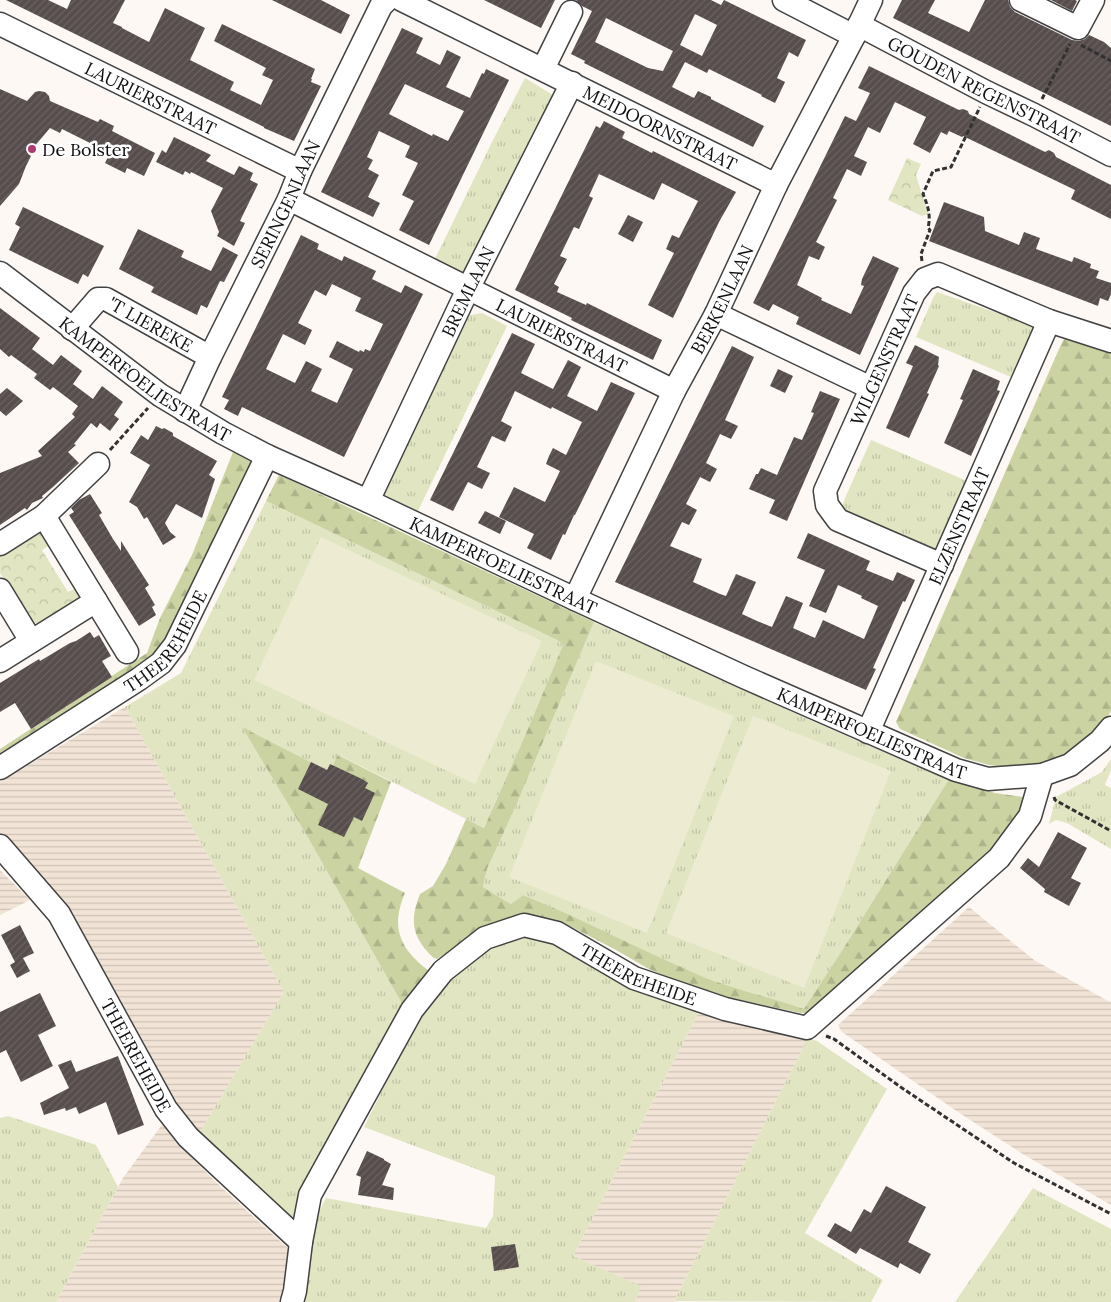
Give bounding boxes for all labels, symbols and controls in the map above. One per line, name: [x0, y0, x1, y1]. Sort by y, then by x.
street label: GOUDEN REGENSTRAAT: [884, 31, 1085, 149]
street label: LAURIERSTRAAT: [81, 56, 221, 140]
street label: MEIDOORNSTRAAT: [579, 80, 741, 176]
street label: SERINGENLAAN: [245, 136, 325, 272]
place label: De Bolster: [42, 138, 130, 161]
marker: De Bolster: [26, 143, 38, 155]
street label: BERKENLAAN: [685, 241, 758, 358]
street label: BREMLAAN: [436, 242, 499, 340]
street label: WILGENSTRAAT: [845, 290, 924, 429]
street label: 'T LIEREKE: [104, 291, 197, 357]
street label: LAURIERSTRAAT: [493, 293, 632, 378]
street label: KAMPERFOELIESTRAAT: [55, 311, 235, 447]
street label: ELZENSTRAAT: [923, 463, 995, 588]
street label: KAMPERFOELIESTRAAT: [406, 511, 601, 619]
street label: THEEREHEIDE: [119, 586, 212, 697]
street label: KAMPERFOELIESTRAAT: [774, 682, 970, 784]
street label: THEEREHEIDE: [576, 938, 700, 1010]
street label: THEEREHEIDE: [96, 994, 177, 1116]

